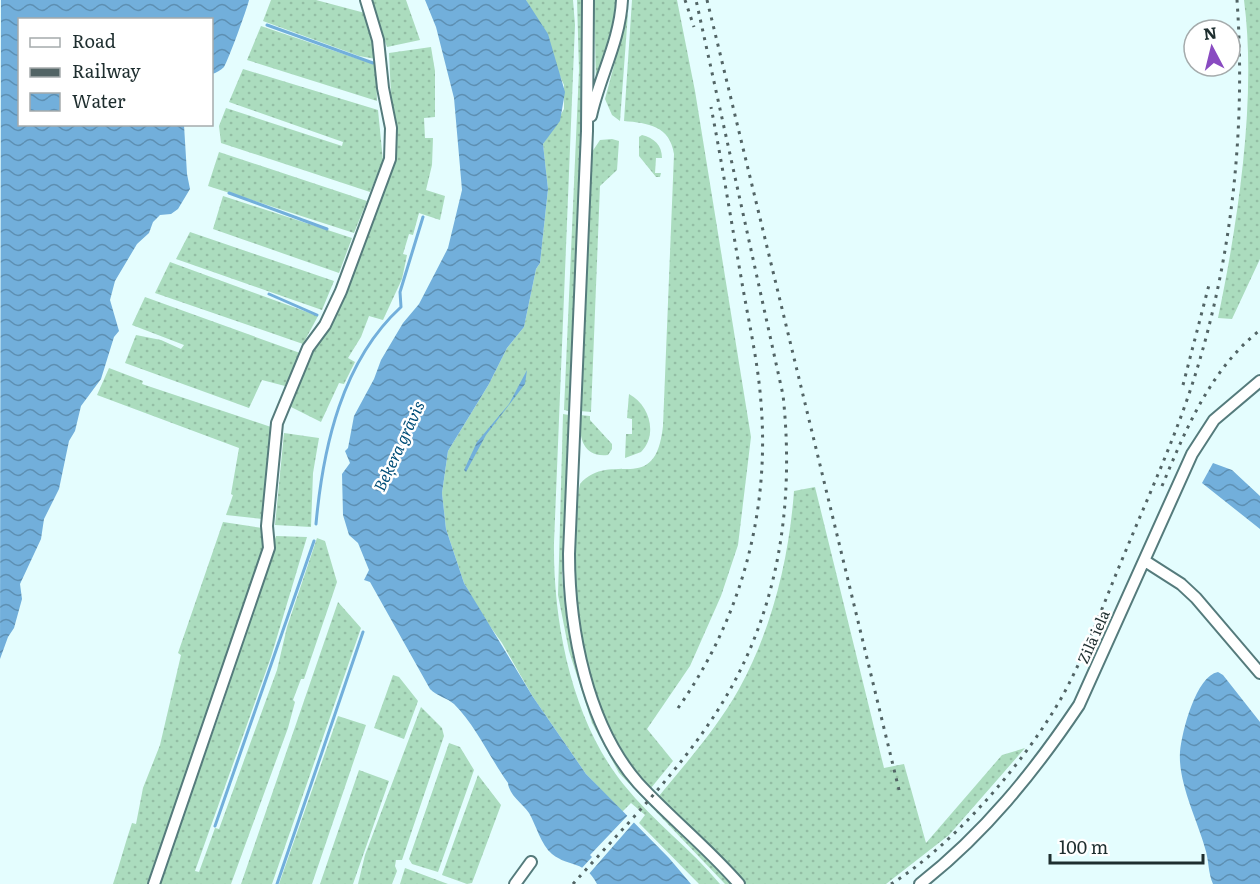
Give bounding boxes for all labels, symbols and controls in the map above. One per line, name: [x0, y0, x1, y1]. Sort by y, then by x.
legend: [18, 18, 213, 126]
north arrow: [1182, 18, 1242, 78]
text: N: [1202, 19, 1218, 45]
text: Road: [72, 27, 116, 54]
text: Railway: [72, 57, 141, 84]
text: Water: [72, 87, 126, 114]
water label: Beķera grāvis: [367, 396, 430, 495]
street label: Zilā iela: [1071, 605, 1115, 667]
scale bar: [1050, 827, 1203, 865]
text: 100 m: [1059, 833, 1108, 860]

